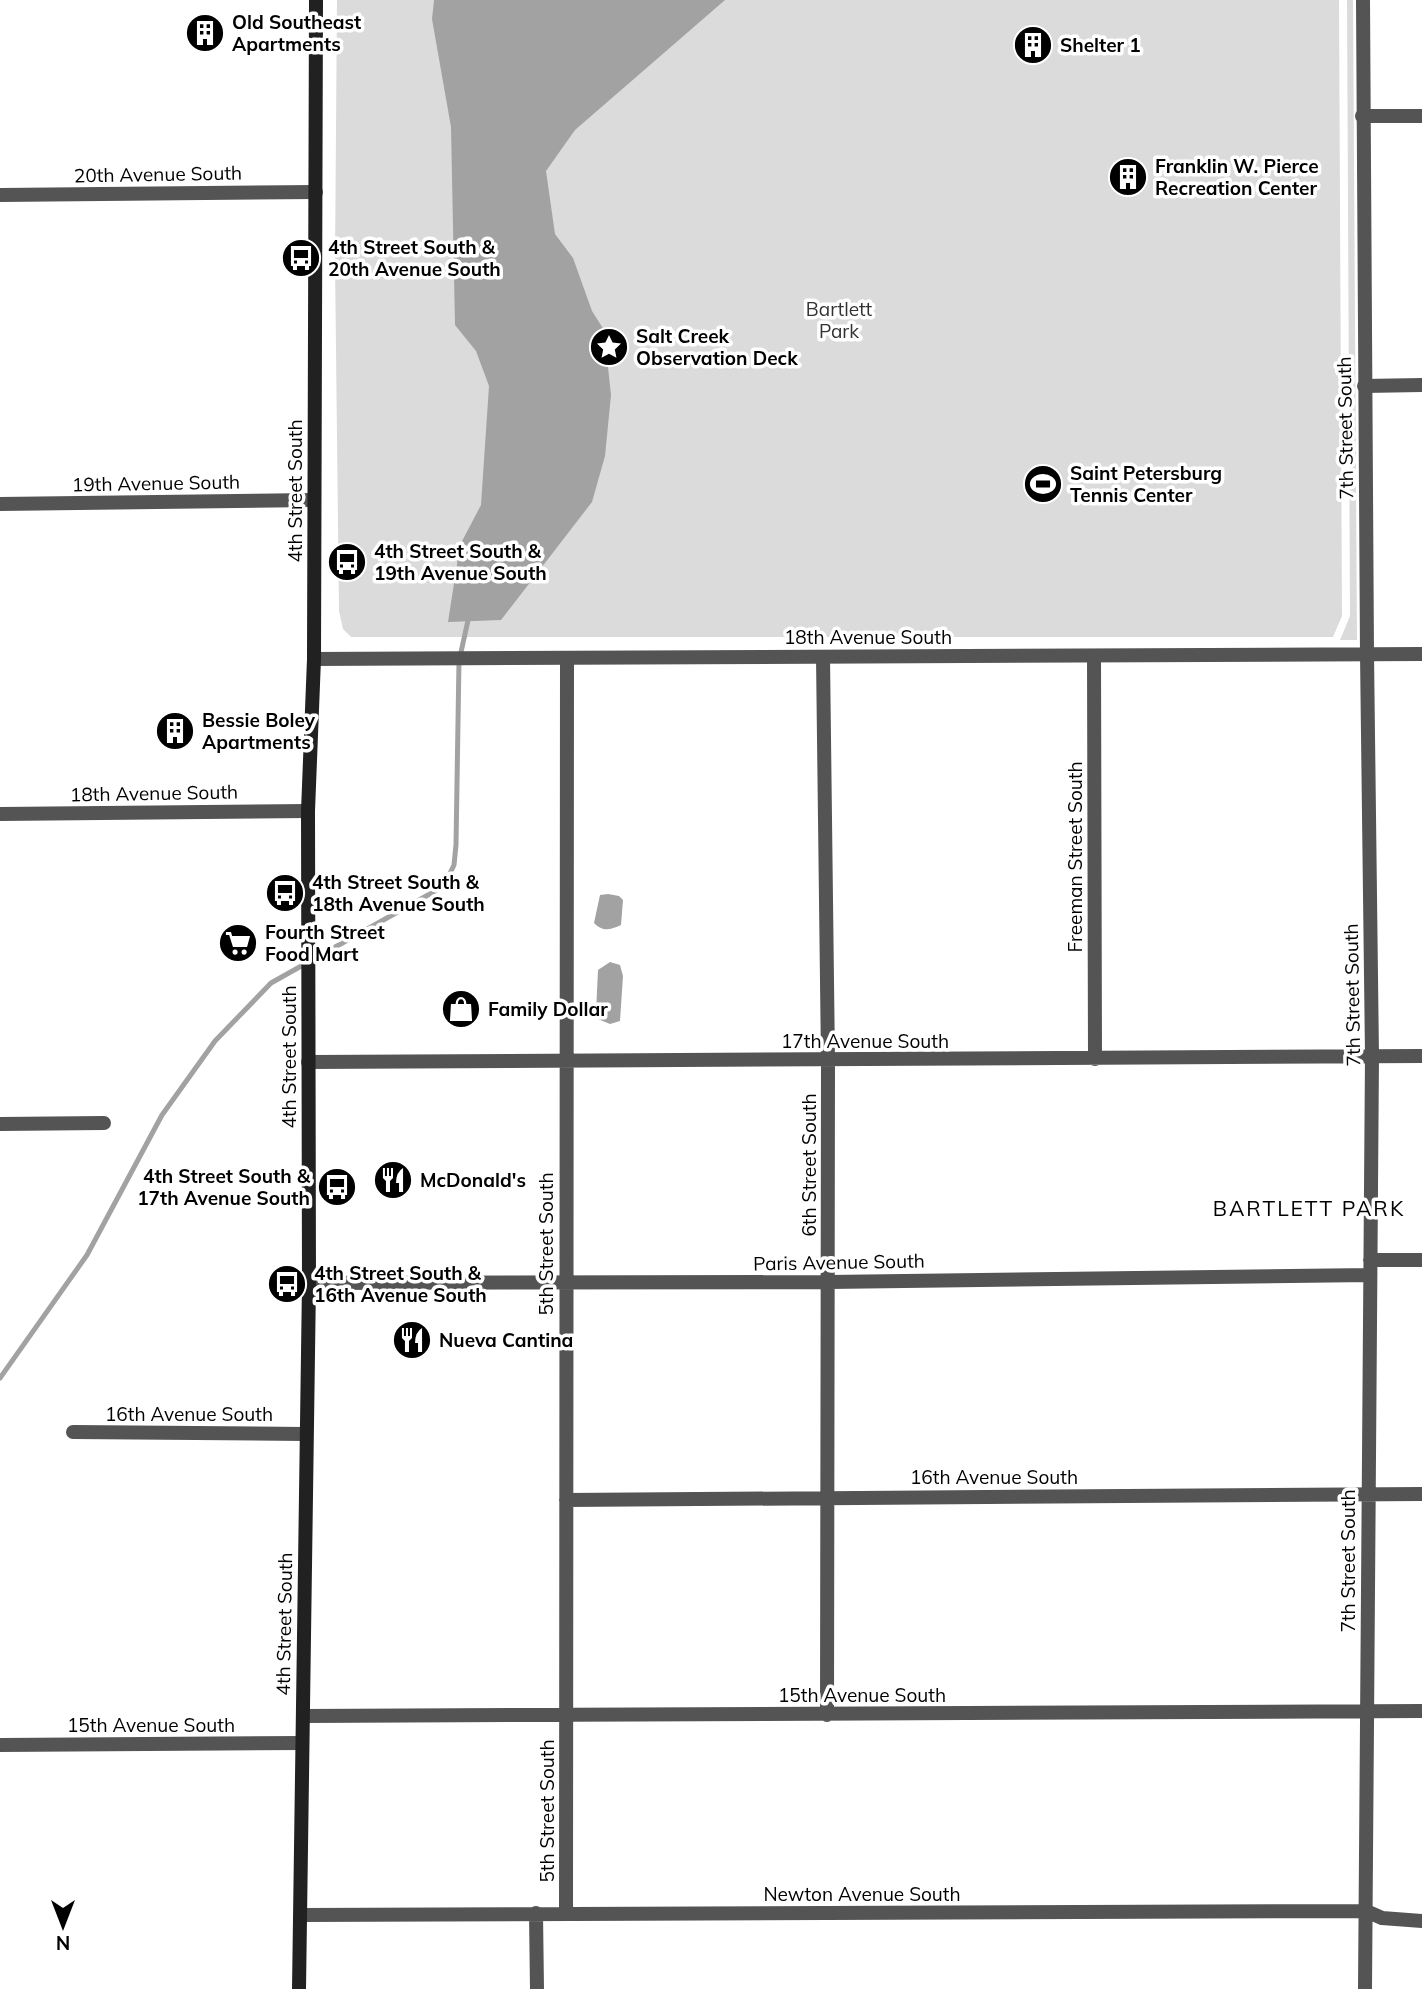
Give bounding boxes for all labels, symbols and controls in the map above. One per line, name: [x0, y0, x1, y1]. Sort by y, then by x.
place label: Old Southeast Apartments: [232, 10, 361, 56]
building icon: Old Southeast Apartments: [184, 12, 226, 54]
building icon: Shelter 1: [1012, 24, 1054, 66]
place label: Shelter 1: [1060, 33, 1141, 57]
place label: Franklin W. Pierce Recreation Center: [1155, 154, 1319, 200]
building icon: Franklin W. Pierce Recreation Center: [1107, 156, 1149, 198]
street label: 20th Avenue South: [74, 161, 242, 187]
place label: 4th Street South & 20th Avenue South: [328, 235, 501, 281]
bus stop icon: 4th Street South & 20th Avenue South: [280, 237, 322, 279]
park label: Bartlett Park: [806, 297, 872, 343]
place label: Salt Creek Observation Deck: [636, 324, 798, 370]
place icon: Salt Creek Observation Deck: [588, 326, 630, 368]
street label: 7th Street South: [1332, 356, 1358, 500]
street label: 4th Street South: [283, 419, 307, 563]
place label: Saint Petersburg Tennis Center: [1070, 461, 1222, 507]
sports icon: Saint Petersburg Tennis Center: [1022, 463, 1064, 505]
street label: 19th Avenue South: [72, 470, 240, 496]
place label: 4th Street South & 19th Avenue South: [374, 539, 547, 585]
bus stop icon: 4th Street South & 19th Avenue South: [326, 541, 368, 583]
street label: 18th Avenue South: [784, 625, 952, 649]
place label: Bessie Boley Apartments: [202, 708, 316, 754]
building icon: Bessie Boley Apartments: [154, 710, 196, 752]
street label: Freeman Street South: [1063, 761, 1087, 953]
street label: 18th Avenue South: [70, 780, 238, 806]
place label: 4th Street South & 18th Avenue South: [312, 870, 485, 916]
bus stop icon: 4th Street South & 18th Avenue South: [264, 872, 306, 914]
place label: Fourth Street Food Mart: [265, 920, 385, 966]
supermarket icon: Fourth Street Food Mart: [217, 922, 259, 964]
street label: 7th Street South: [1339, 923, 1365, 1067]
street label: 4th Street South: [277, 985, 301, 1129]
shop icon: Family Dollar: [440, 988, 482, 1030]
place label: Family Dollar: [488, 997, 608, 1021]
street label: 17th Avenue South: [781, 1029, 949, 1053]
street label: 6th Street South: [797, 1093, 821, 1237]
restaurant icon: McDonald's: [372, 1159, 414, 1201]
place label: 4th Street South & 17th Avenue South: [137, 1164, 311, 1210]
bus stop icon: 4th Street South & 17th Avenue South: [316, 1166, 358, 1208]
place label: McDonald's: [420, 1168, 526, 1192]
street label: 5th Street South: [534, 1172, 558, 1316]
district label: BARTLETT PARK: [1213, 1195, 1405, 1221]
street label: Paris Avenue South: [753, 1249, 925, 1275]
place label: 4th Street South & 16th Avenue South: [314, 1261, 487, 1307]
bus stop icon: 4th Street South & 16th Avenue South: [266, 1263, 308, 1305]
restaurant icon: Nueva Cantina: [391, 1319, 433, 1361]
place label: Nueva Cantina: [439, 1328, 573, 1352]
street label: 16th Avenue South: [105, 1402, 273, 1426]
street label: 16th Avenue South: [910, 1465, 1078, 1489]
street label: 7th Street South: [1336, 1489, 1360, 1633]
street label: 4th Street South: [271, 1552, 297, 1696]
street label: 15th Avenue South: [778, 1683, 946, 1707]
street label: 15th Avenue South: [67, 1713, 235, 1737]
street label: 5th Street South: [535, 1739, 559, 1883]
street label: Newton Avenue South: [763, 1882, 961, 1906]
north arrow: [28, 1891, 98, 1961]
text: N: [56, 1931, 70, 1955]

